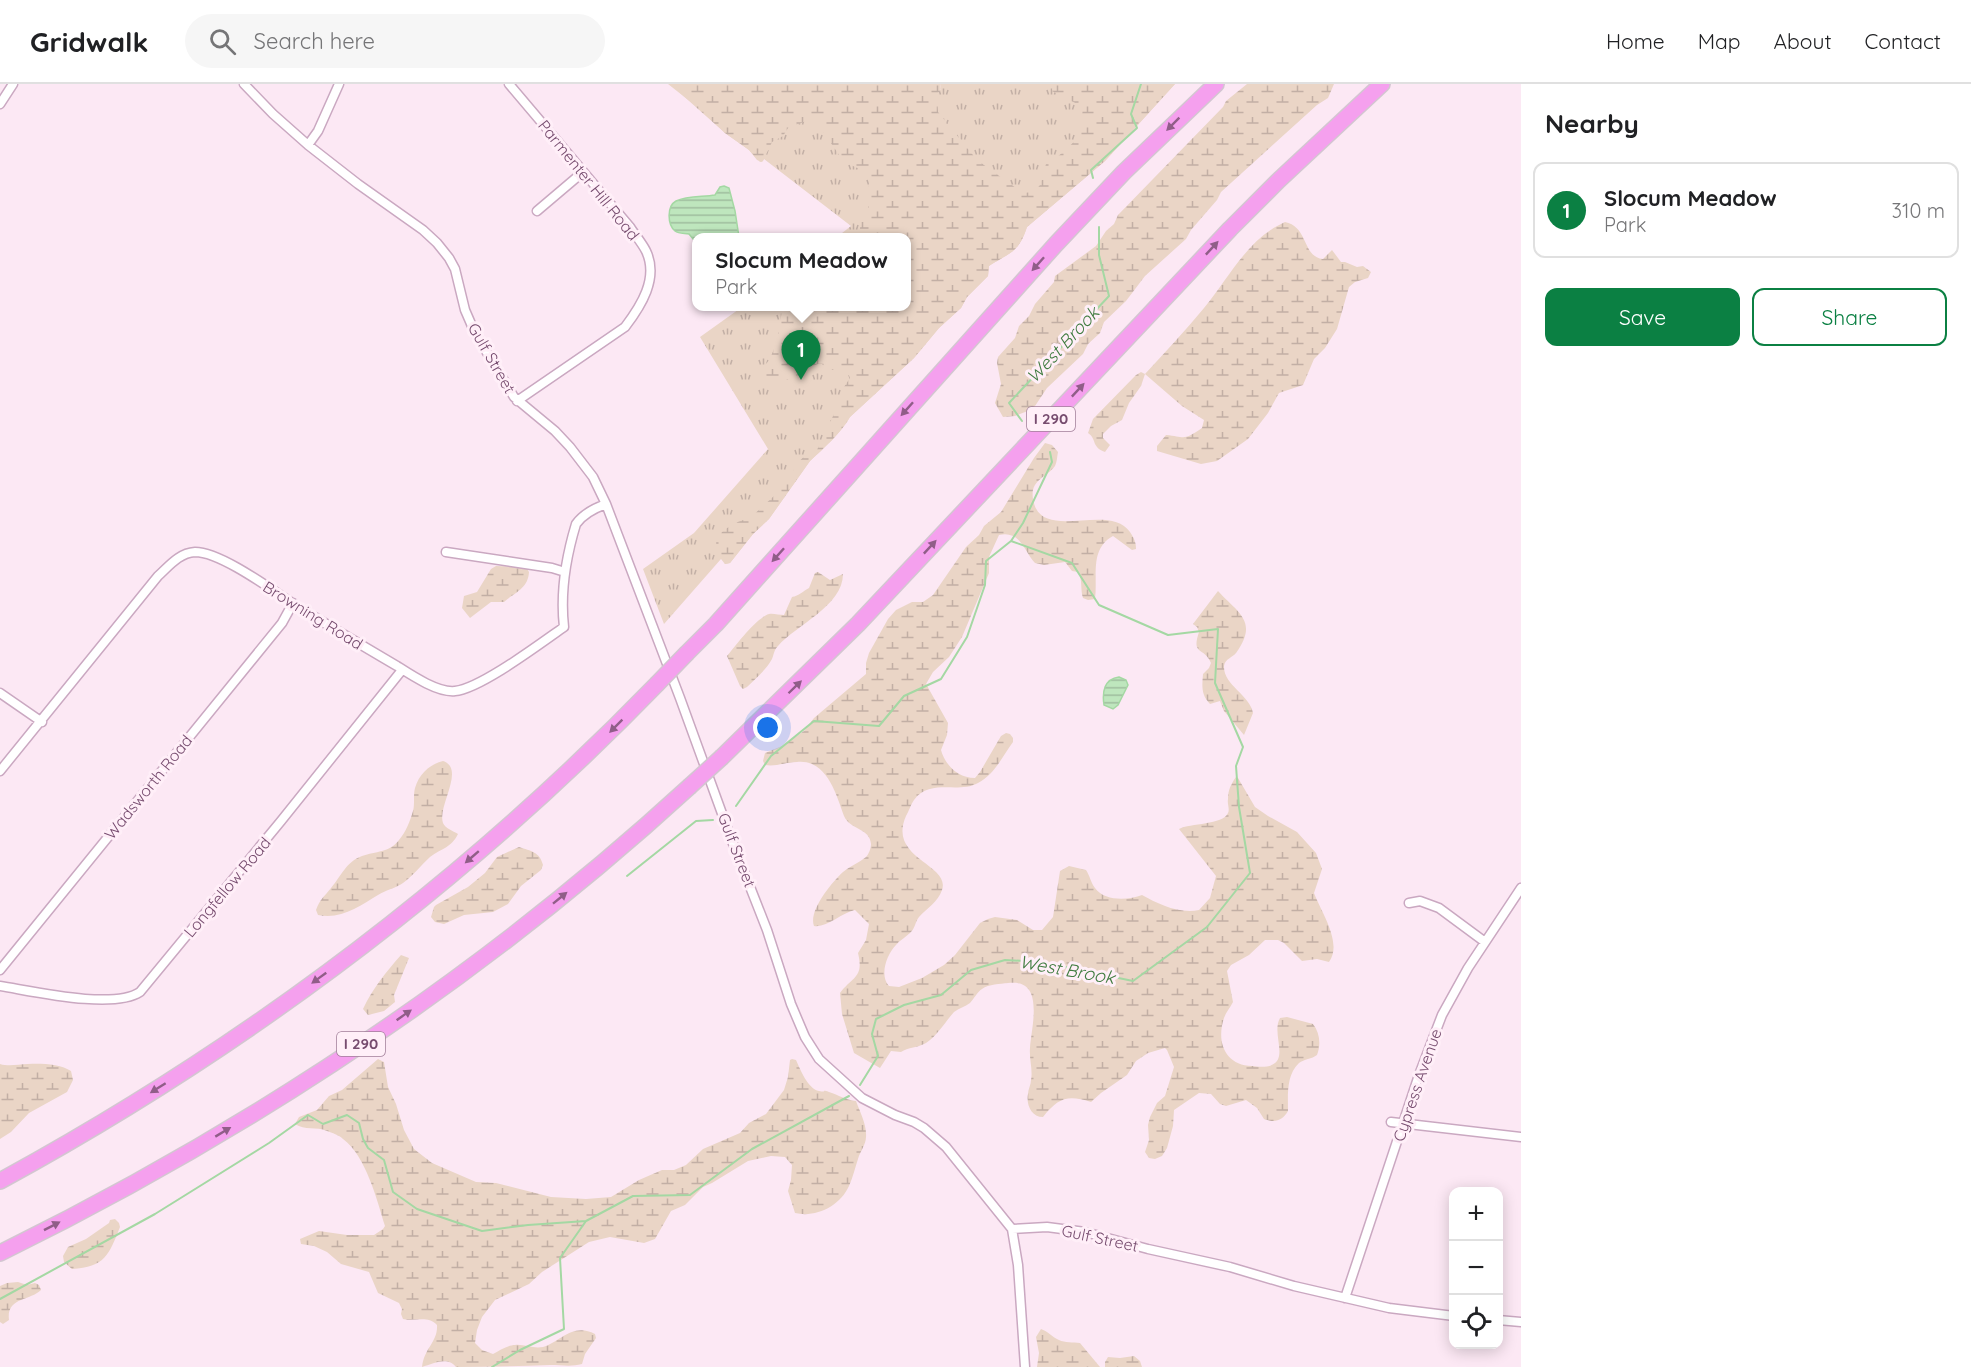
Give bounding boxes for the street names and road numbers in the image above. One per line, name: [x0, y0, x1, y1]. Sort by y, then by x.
street label: Parmenter Hill Road: [534, 116, 644, 244]
street label: Gulf Street: [464, 319, 520, 397]
road number: I 290: [1027, 407, 1075, 431]
street label: Browning Road: [259, 576, 367, 654]
street label: Wadsworth Road: [100, 731, 196, 843]
street label: Gulf Street: [714, 810, 760, 890]
street label: Longfellow Road: [179, 833, 275, 941]
street label: Cypress Avenue: [1388, 1026, 1446, 1144]
road number: I 290: [337, 1032, 385, 1056]
street label: Gulf Street: [1060, 1220, 1140, 1256]

